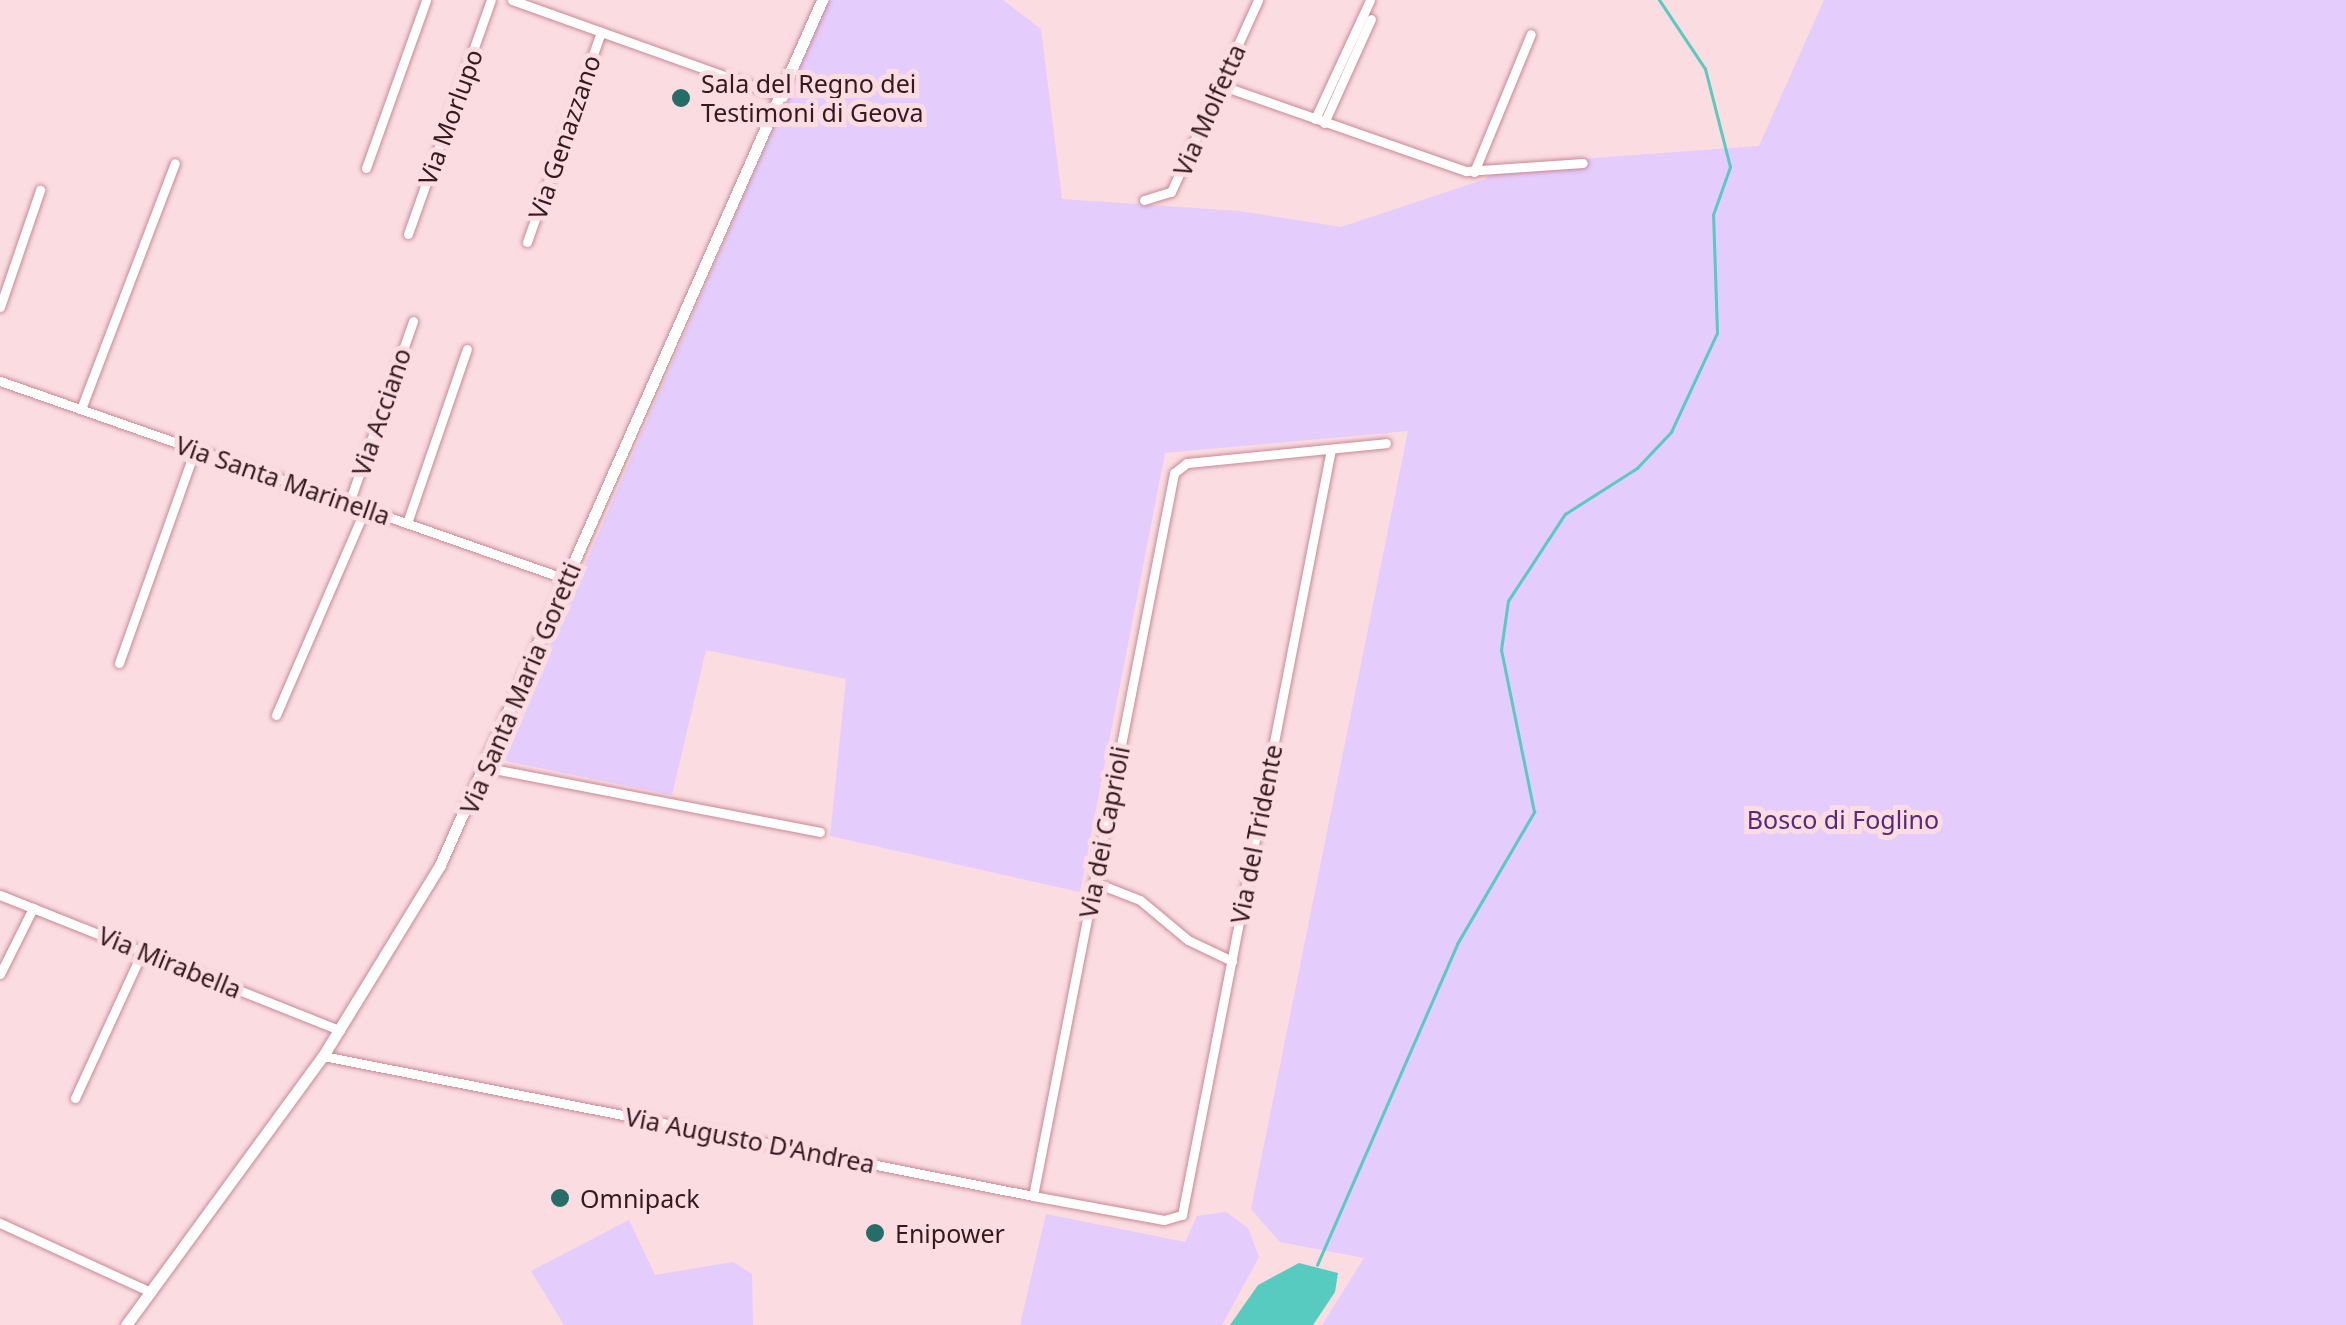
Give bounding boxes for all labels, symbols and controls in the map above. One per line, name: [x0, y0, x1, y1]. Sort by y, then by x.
street label: Via Molfetta: [1167, 39, 1251, 181]
street label: Via Morlupo: [412, 45, 488, 189]
street label: Via Genazzano: [522, 51, 606, 223]
place label: Sala del Regno dei Testimoni di Geova: [701, 69, 924, 128]
marker: Sala del Regno dei Testimoni di Geova: [670, 87, 692, 109]
street label: Via Acciano: [345, 344, 417, 480]
street label: Via Santa Marinella: [172, 429, 394, 531]
street label: Via Santa Maria Goretti: [453, 558, 587, 818]
street label: Via del Tridente: [1224, 742, 1288, 926]
street label: Via dei Caprioli: [1073, 744, 1135, 920]
park label: Bosco di Foglino: [1747, 804, 1939, 834]
street label: Via Mirabella: [94, 920, 246, 1004]
street label: Via Augusto D'Andrea: [623, 1101, 877, 1179]
place label: Omnipack: [580, 1183, 700, 1213]
marker: Omnipack: [549, 1187, 571, 1209]
place label: Enipower: [895, 1218, 1005, 1248]
marker: Enipower: [864, 1222, 886, 1244]

